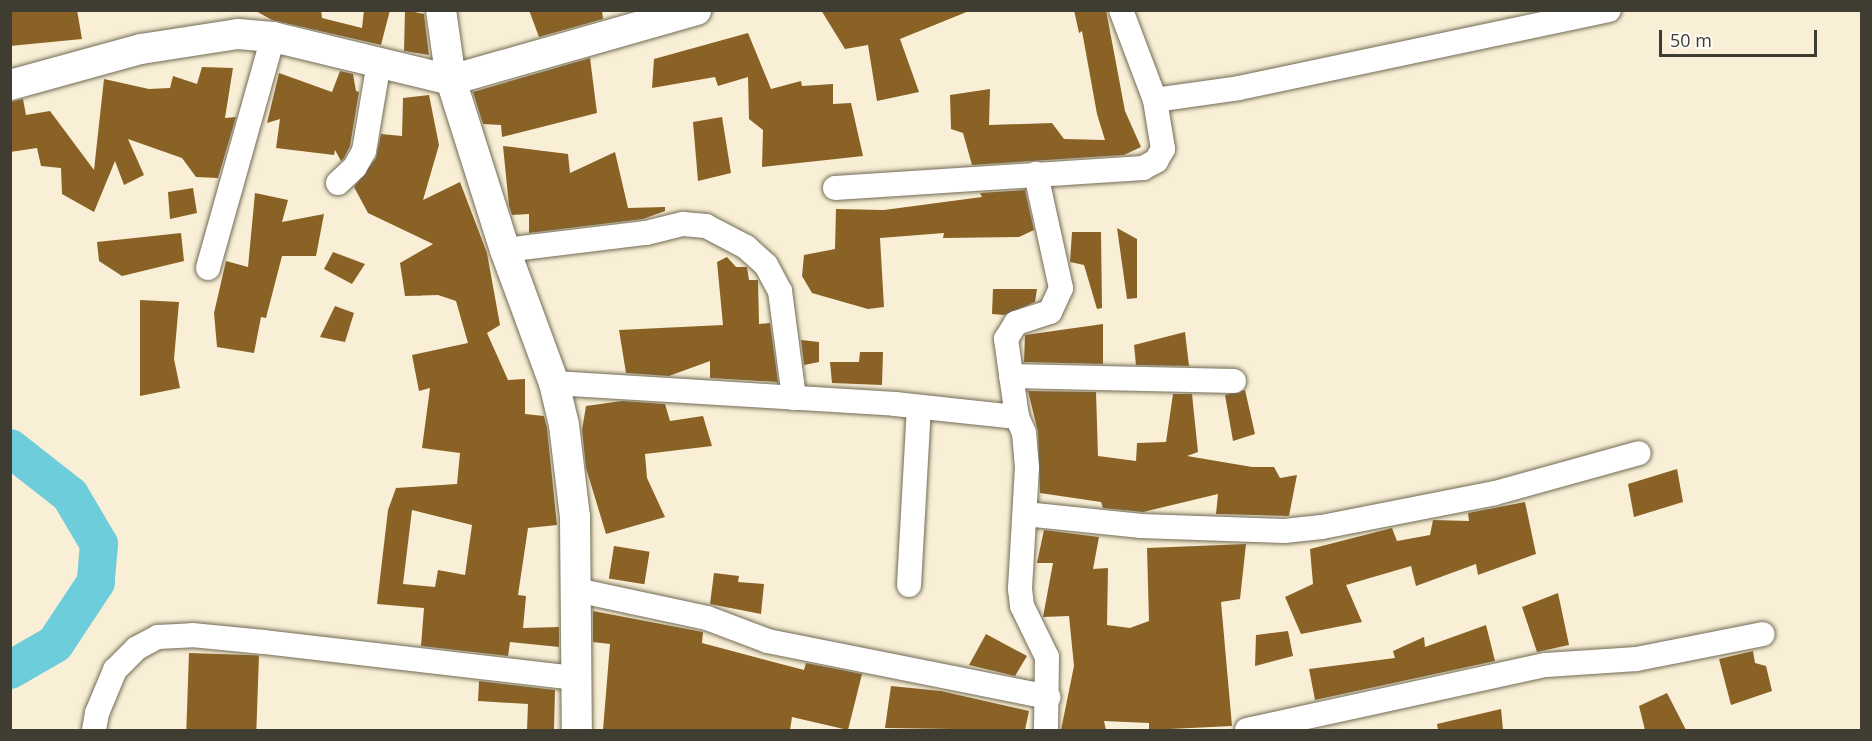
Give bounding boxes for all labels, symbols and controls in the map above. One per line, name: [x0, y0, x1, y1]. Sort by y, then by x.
scale bar: [1662, 18, 1820, 56]
text: 50 m: [1670, 28, 1712, 52]

